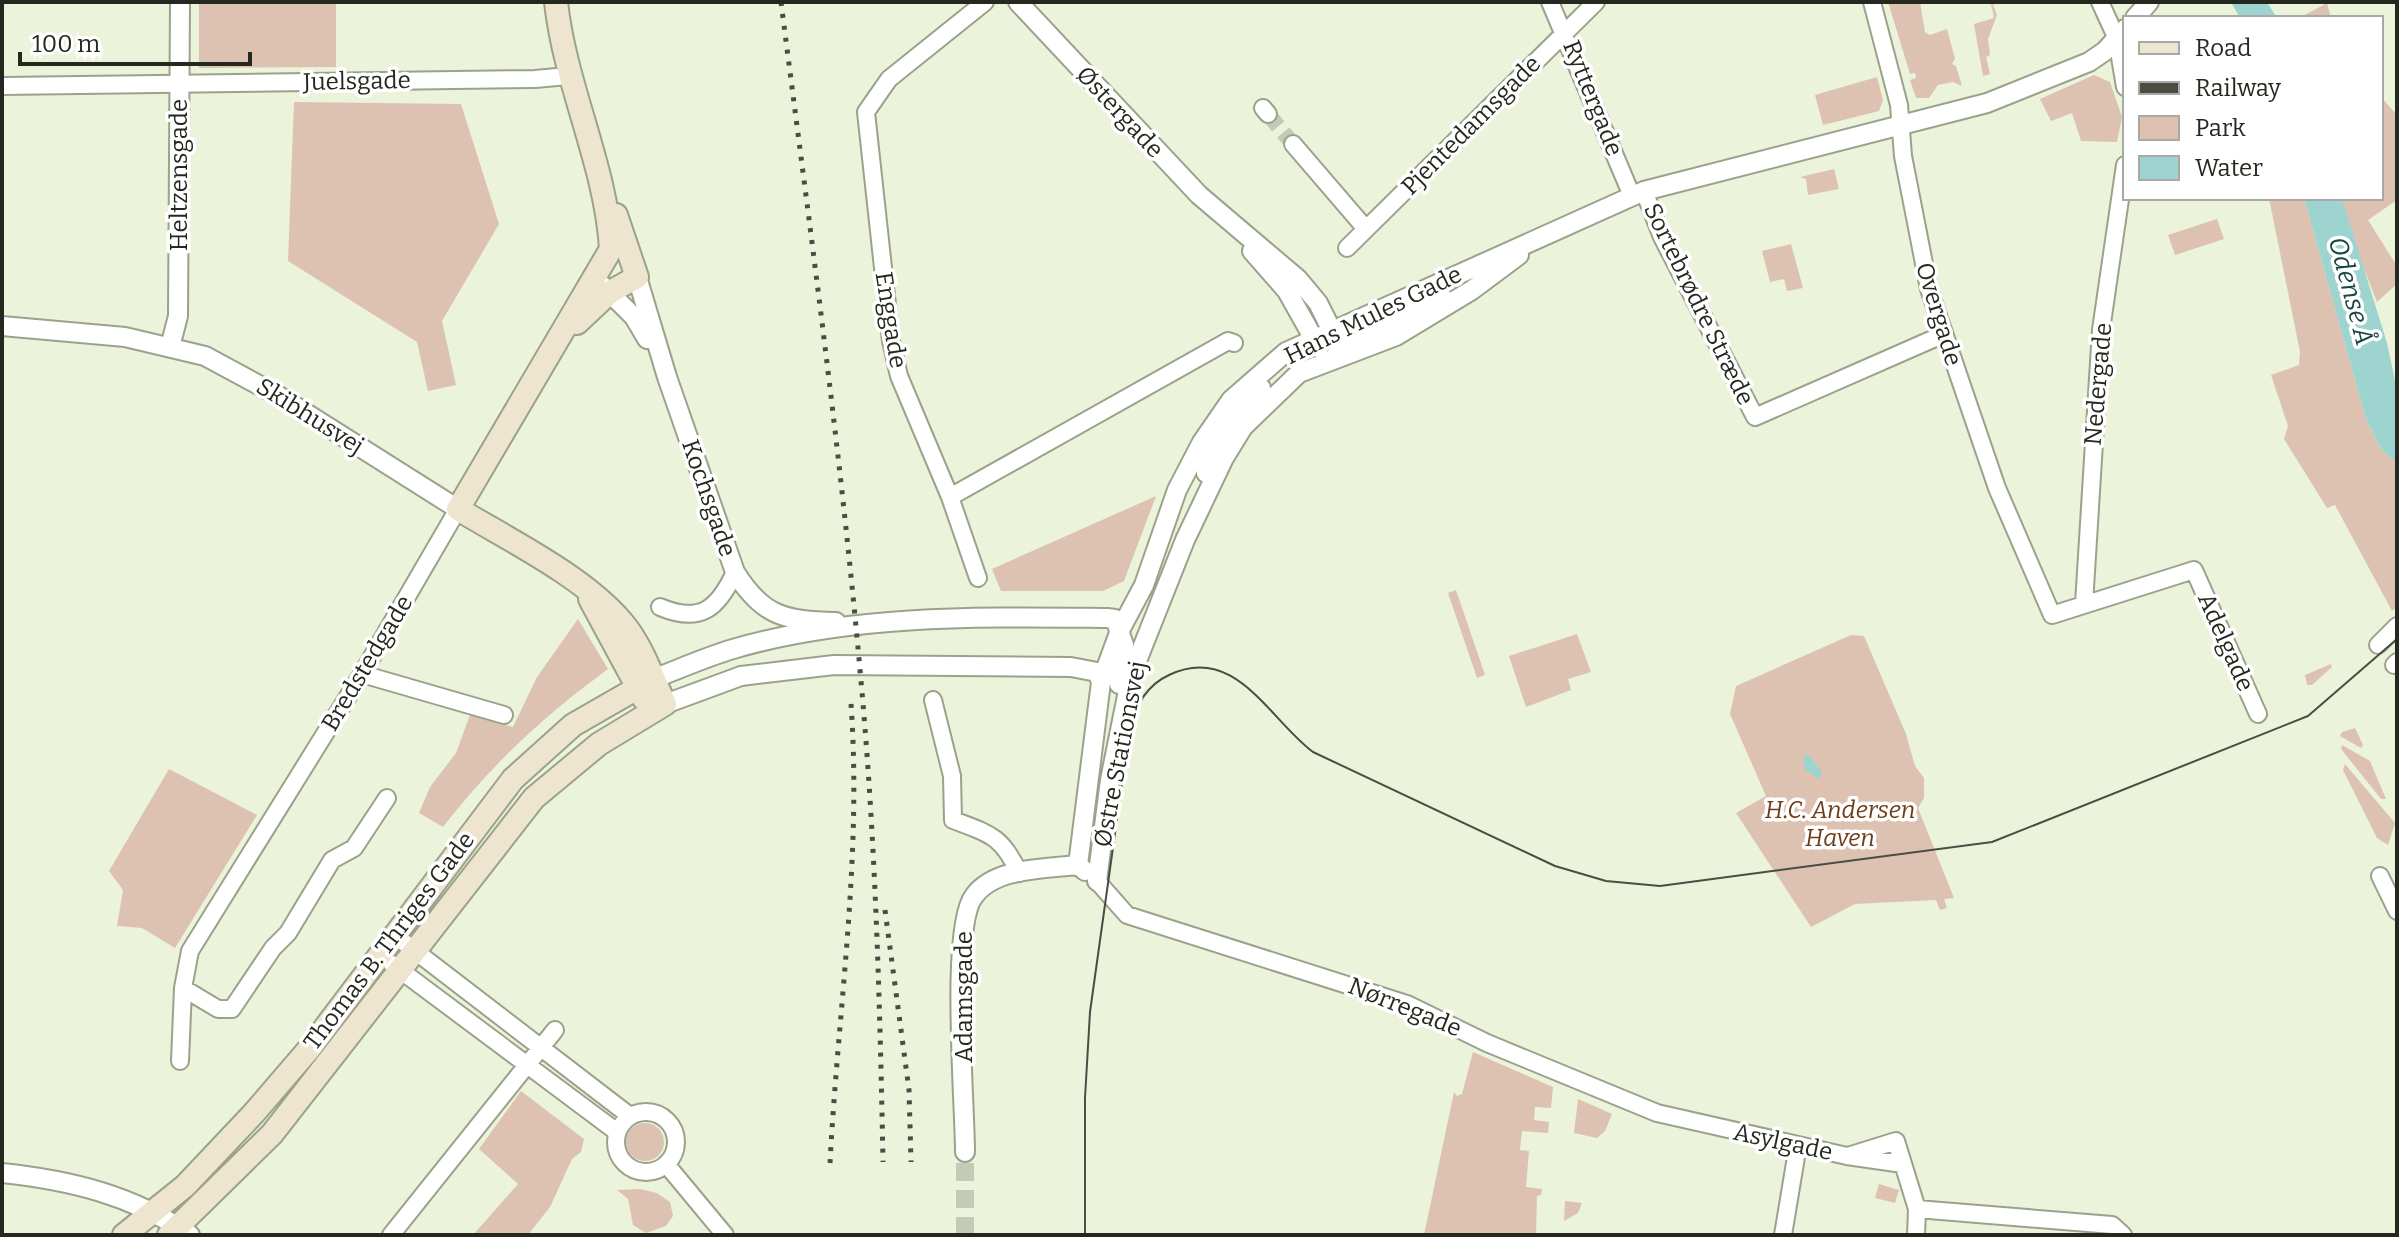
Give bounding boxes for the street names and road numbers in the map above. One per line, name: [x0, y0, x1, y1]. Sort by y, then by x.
street label: Ryttergade: [1557, 36, 1629, 160]
street label: Pjentedamsgade: [1396, 50, 1546, 200]
street label: Østergade: [1071, 61, 1169, 163]
street label: Juelsgade: [302, 66, 411, 96]
street label: Heltzensgade: [165, 99, 193, 251]
street label: Sortebrødre Stræde: [1638, 199, 1760, 409]
street label: Overgade: [1910, 259, 1968, 369]
street label: Hans Mules Gade: [1280, 260, 1466, 370]
street label: Enggade: [870, 270, 912, 370]
street label: Nedergade: [2079, 322, 2117, 446]
street label: Skibhusvej: [251, 372, 369, 460]
street label: Kochsgade: [676, 436, 742, 560]
street label: Adelgade: [2192, 589, 2260, 695]
street label: Bredstedgade: [316, 590, 418, 736]
street label: Østre Stationsvej: [1088, 659, 1152, 849]
street label: Thomas B. Thriges Gade: [298, 827, 480, 1055]
street label: Adamsgade: [950, 931, 978, 1063]
street label: Nørregade: [1344, 972, 1466, 1042]
street label: Asylgade: [1731, 1118, 1835, 1166]

